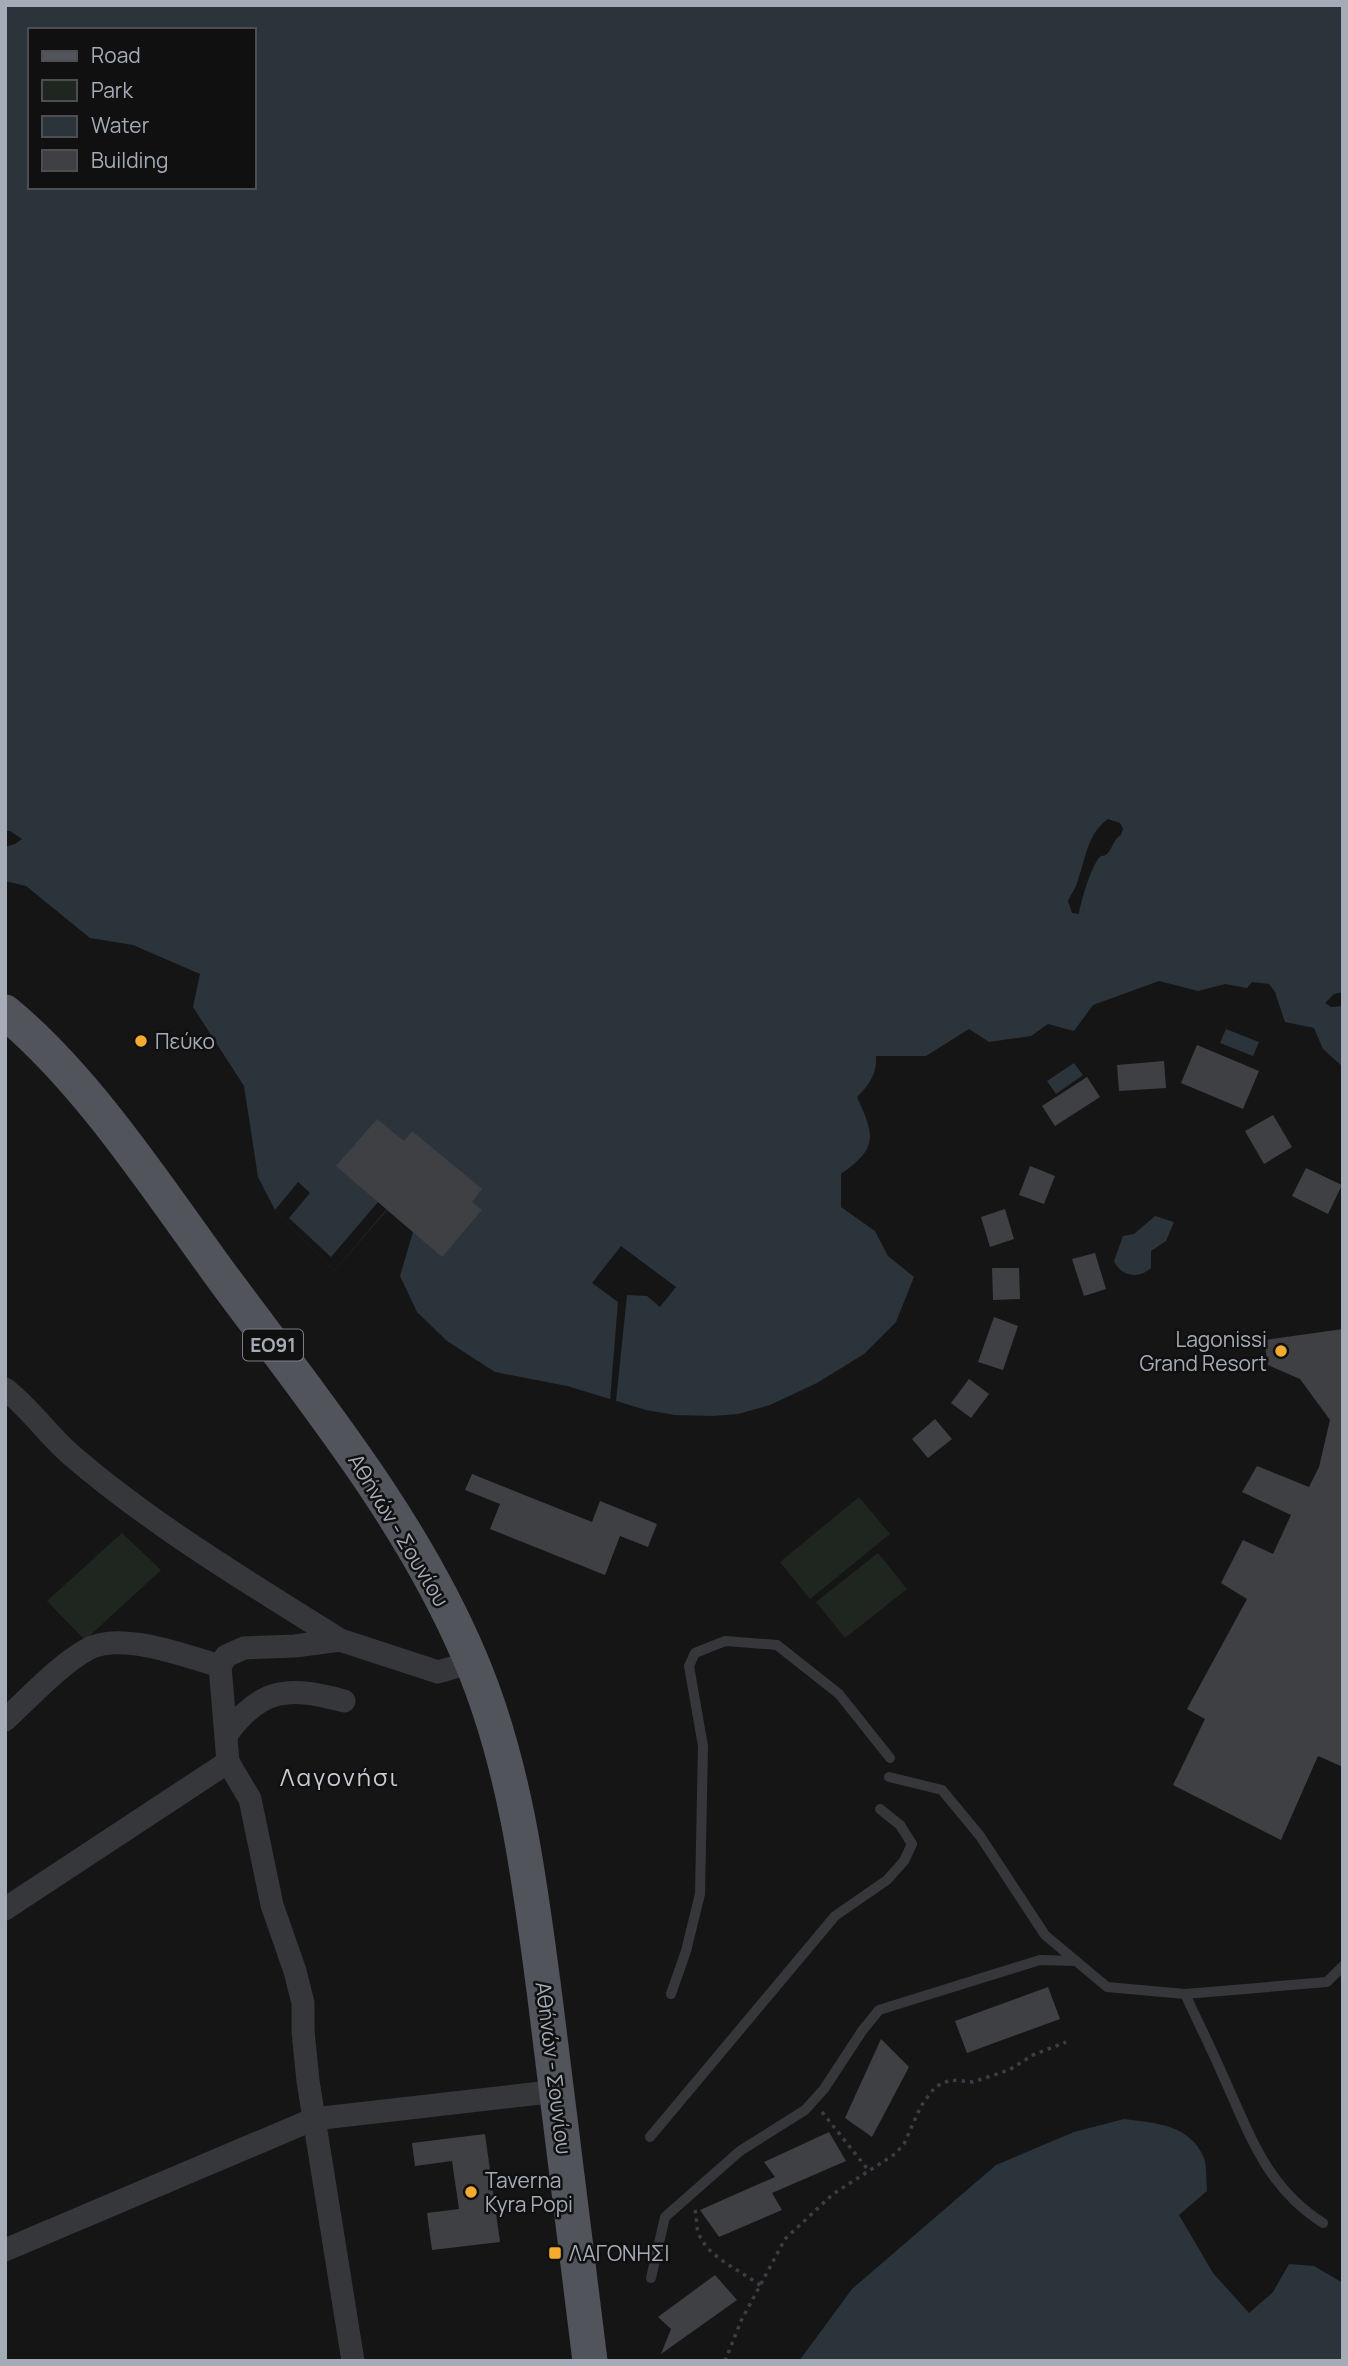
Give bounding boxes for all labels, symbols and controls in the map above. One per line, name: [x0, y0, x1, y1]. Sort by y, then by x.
legend: [28, 28, 256, 189]
text: Road: [91, 41, 141, 69]
text: Park: [91, 76, 133, 104]
text: Water: [91, 111, 150, 139]
text: Building: [91, 146, 168, 174]
place label: Πεύκο: [155, 1027, 215, 1055]
marker: Πεύκο: [133, 1033, 149, 1049]
place label: Lagonissi Grand Resort: [1139, 1325, 1267, 1377]
road number: ΕΟ91: [243, 1330, 303, 1360]
marker: Lagonissi Grand Resort: [1273, 1343, 1289, 1359]
street label: Αθήνών - Σουνίου: [342, 1448, 456, 1612]
district label: Λαγονήσι: [280, 1760, 400, 1793]
street label: Αθήνών - Σουνίου: [530, 1980, 578, 2156]
place label: Taverna Kyra Popi: [485, 2166, 573, 2218]
marker: Taverna Kyra Popi: [463, 2184, 479, 2200]
place label: ΛΑΓΟΝΗΣΙ: [569, 2239, 669, 2267]
marker: ΛΑΓΟΝΗΣΙ: [547, 2245, 563, 2261]

